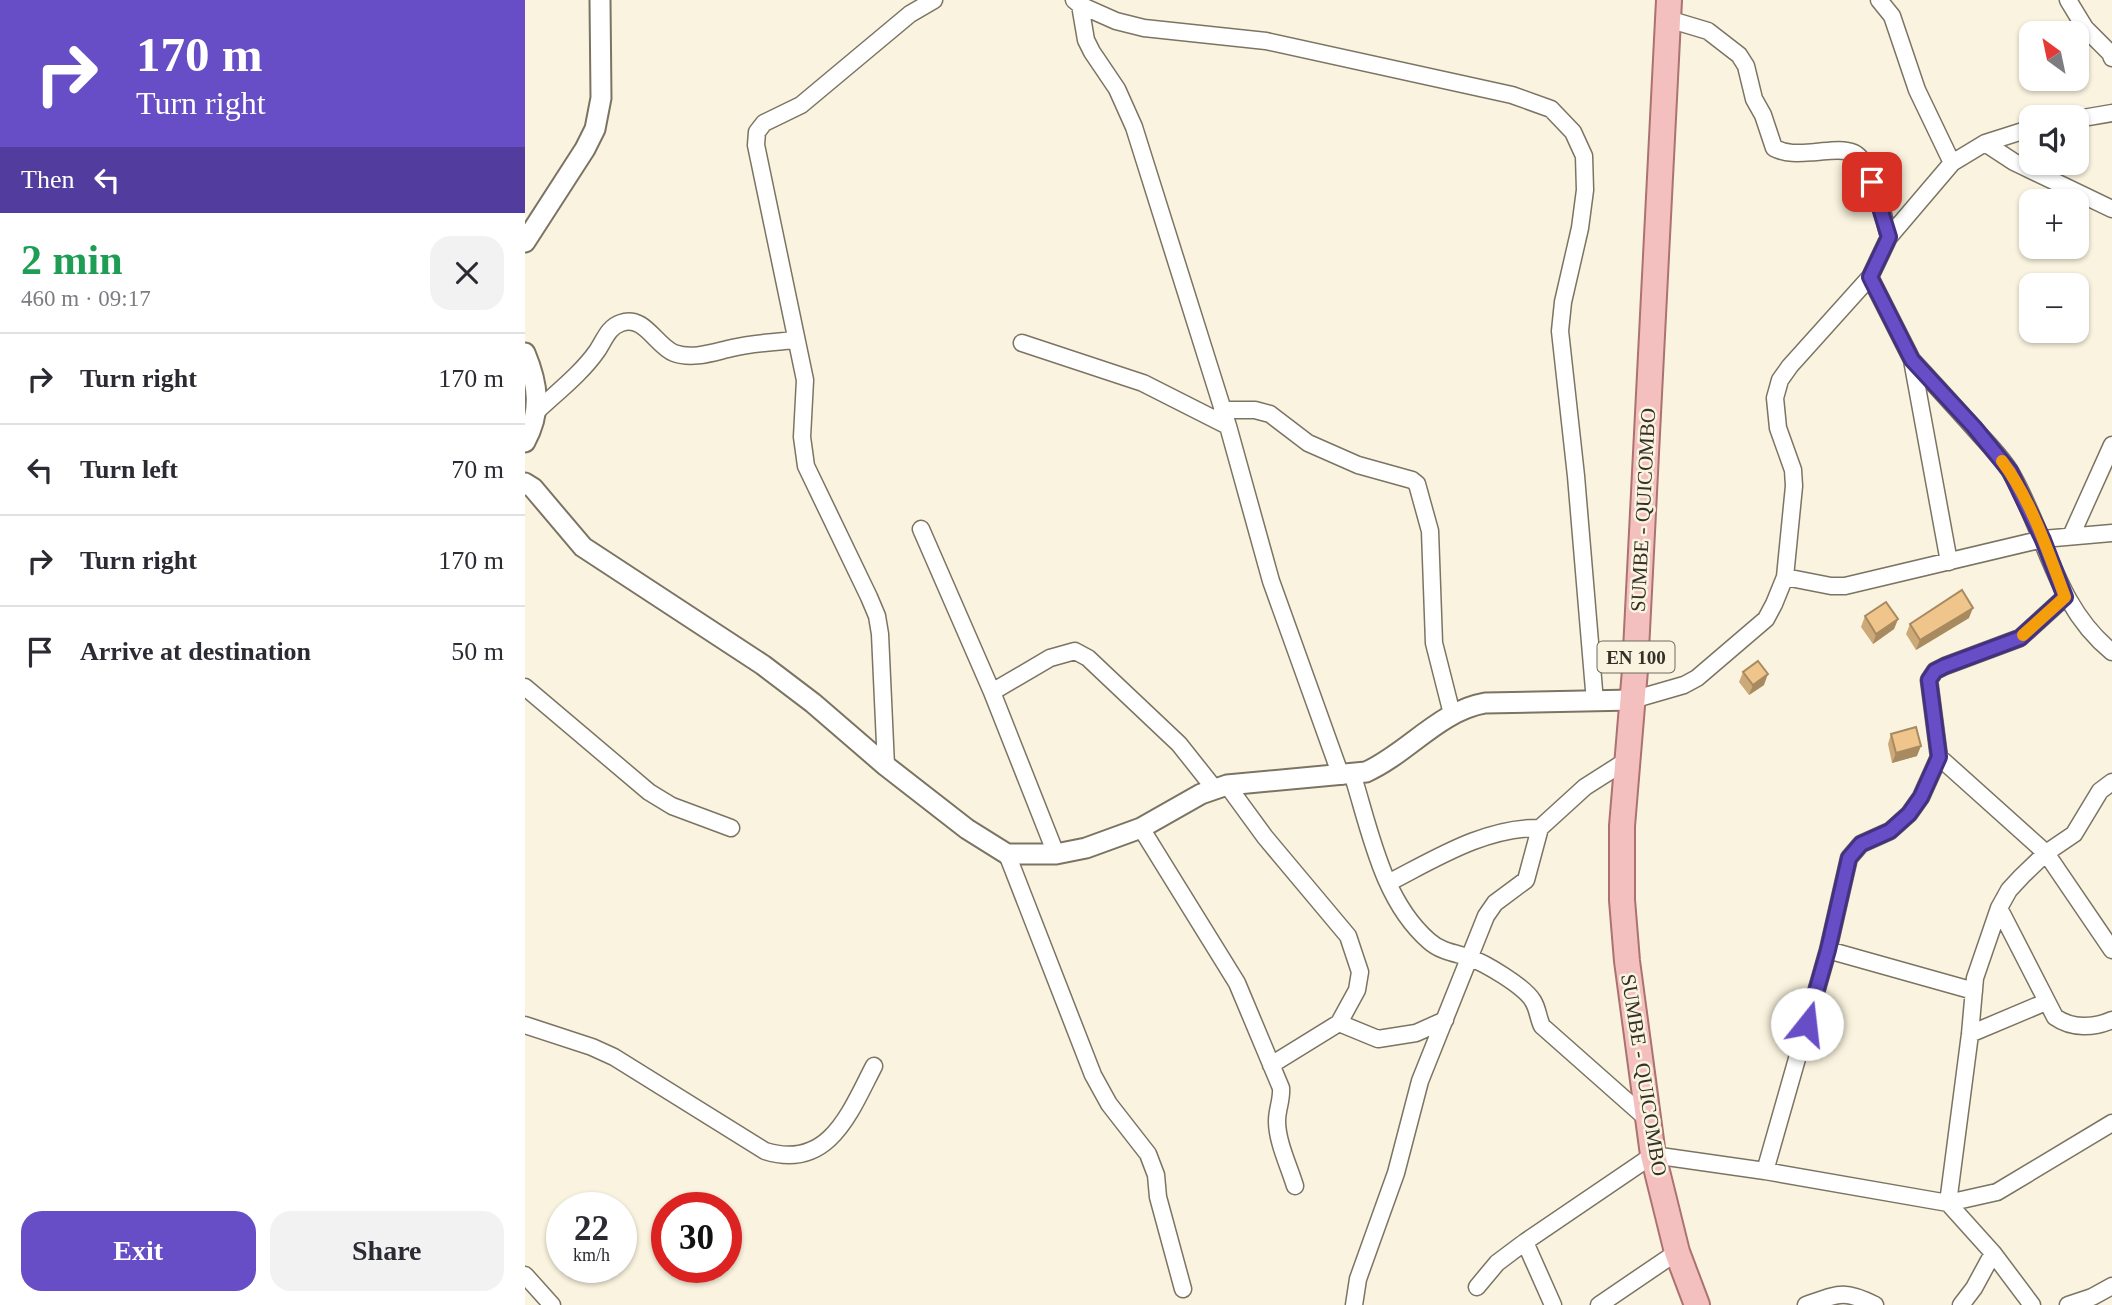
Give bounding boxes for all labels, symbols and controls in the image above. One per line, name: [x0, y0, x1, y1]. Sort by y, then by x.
north arrow: [2019, 21, 2089, 91]
map controls: [2019, 21, 2089, 343]
text: 170 m: [136, 27, 263, 82]
icon: right: [21, 28, 112, 119]
text: Turn right: [136, 85, 266, 121]
button: sound: [2019, 105, 2089, 175]
pin: [1842, 152, 1902, 212]
icon: left: [88, 161, 126, 199]
icon: arrive: [1853, 163, 1891, 201]
text: Then: [21, 165, 74, 194]
button: +: [2019, 189, 2089, 259]
button: close: [430, 236, 504, 310]
text: 2 min: [21, 237, 123, 283]
button: −: [2019, 273, 2089, 343]
text: 460 m · 09:17: [21, 286, 151, 311]
icon: right: [21, 360, 59, 398]
text: Turn right: [80, 364, 197, 393]
text: 170 m: [438, 364, 504, 393]
street label: SUMBE - QUICOMBO: [1626, 407, 1660, 613]
icon: left: [21, 451, 59, 489]
text: Turn left: [80, 455, 178, 484]
text: 70 m: [451, 455, 504, 484]
icon: right: [21, 542, 59, 580]
text: Turn right: [80, 546, 197, 575]
text: 170 m: [438, 546, 504, 575]
icon: arrive: [21, 633, 59, 671]
text: Arrive at destination: [80, 637, 311, 666]
text: 50 m: [451, 637, 504, 666]
road number: EN 100: [1597, 642, 1675, 672]
street label: SUMBE - QUICOMBO: [1616, 972, 1672, 1178]
position arrow: [1770, 987, 1844, 1061]
speed limit sign: 30: [651, 1192, 742, 1283]
text: 22: [574, 1209, 609, 1248]
button: Exit: [21, 1211, 256, 1291]
button: Share: [270, 1211, 504, 1291]
text: km/h: [573, 1245, 610, 1265]

